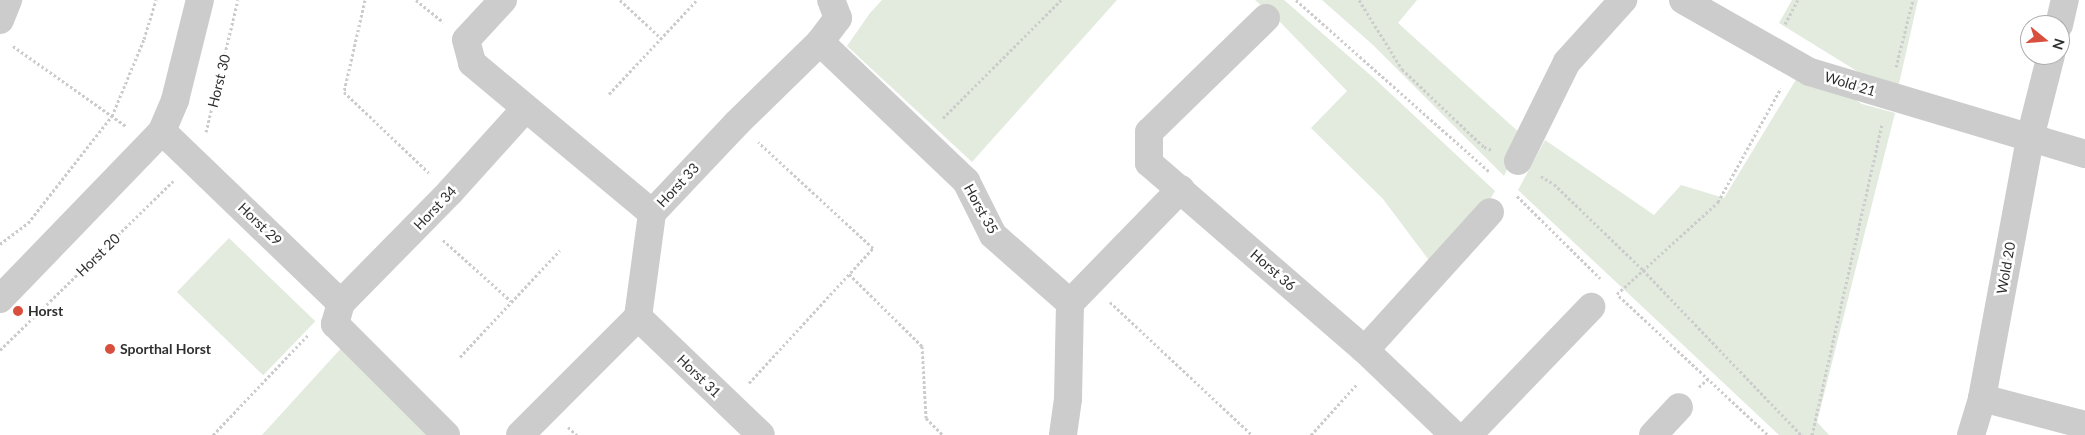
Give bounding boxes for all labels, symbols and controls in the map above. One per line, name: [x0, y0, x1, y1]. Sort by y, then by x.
north arrow: [2020, 15, 2070, 65]
text: N: [2049, 37, 2069, 52]
street label: Horst 30: [204, 53, 234, 109]
street label: Wold 21: [1822, 68, 1878, 100]
street label: Horst 33: [653, 159, 703, 211]
street label: Horst 35: [960, 181, 1002, 237]
street label: Horst 34: [410, 183, 460, 233]
street label: Horst 29: [235, 199, 285, 249]
street label: Horst 20: [73, 230, 123, 280]
street label: Wold 20: [1993, 241, 2019, 295]
street label: Horst 36: [1247, 246, 1299, 294]
place label: Horst: [28, 303, 63, 319]
marker: Horst: [12, 305, 24, 317]
place label: Sporthal Horst: [120, 341, 211, 357]
marker: Sporthal Horst: [104, 343, 116, 355]
street label: Horst 31: [674, 351, 724, 401]

